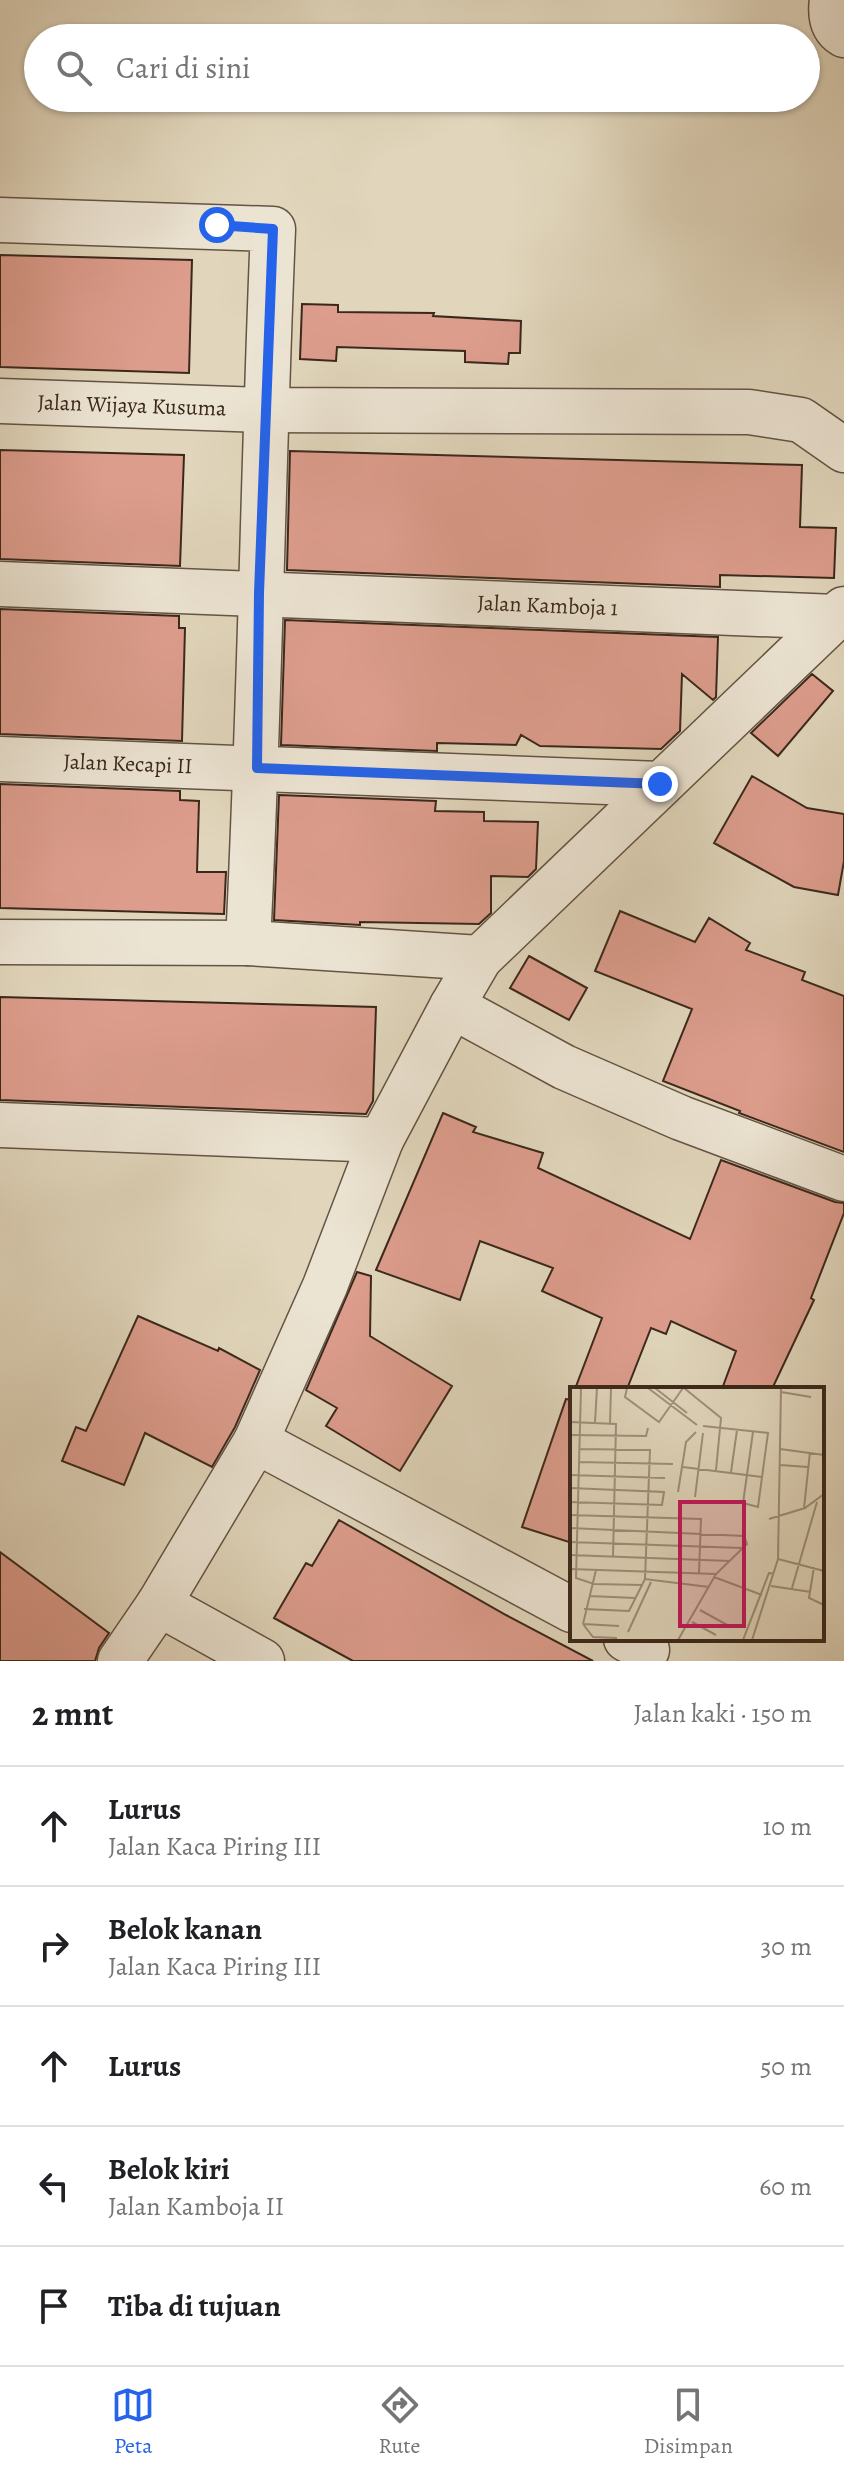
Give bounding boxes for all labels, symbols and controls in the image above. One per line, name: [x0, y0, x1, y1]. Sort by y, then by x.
search box: [24, 24, 820, 112]
icon: search: [52, 46, 96, 90]
text: Cari di sini: [116, 48, 251, 88]
route start: [199, 207, 235, 243]
street label: Jalan Wijaya Kusuma: [37, 387, 228, 424]
street label: Jalan Kamboja 1: [477, 588, 619, 623]
street label: Jalan Kecapi II: [63, 746, 193, 781]
route end: [642, 766, 678, 802]
inset map: [570, 1387, 824, 1641]
text: 2 mnt: [32, 1690, 113, 1737]
text: Jalan kaki · 150 m: [633, 1696, 812, 1731]
text: Lurus: [108, 1789, 181, 1829]
icon: ahead: [32, 1804, 76, 1848]
text: 10 m: [762, 1809, 812, 1844]
text: Jalan Kaca Piring III: [108, 1829, 321, 1864]
text: Belok kanan: [108, 1909, 262, 1949]
icon: right: [32, 1924, 76, 1968]
text: 30 m: [761, 1929, 812, 1964]
text: Jalan Kaca Piring III: [108, 1949, 321, 1984]
icon: ahead: [32, 2044, 76, 2088]
text: Lurus: [108, 2046, 181, 2086]
text: 50 m: [760, 2049, 812, 2084]
text: Belok kiri: [108, 2149, 230, 2189]
icon: left: [32, 2164, 76, 2208]
text: 60 m: [759, 2169, 812, 2204]
text: Jalan Kamboja II: [108, 2189, 284, 2224]
icon: arrive: [32, 2284, 76, 2328]
text: Tiba di tujuan: [108, 2286, 281, 2326]
tab: Peta: [111, 2383, 155, 2461]
tab: Rute: [378, 2383, 422, 2461]
tab: Disimpan: [644, 2383, 733, 2461]

